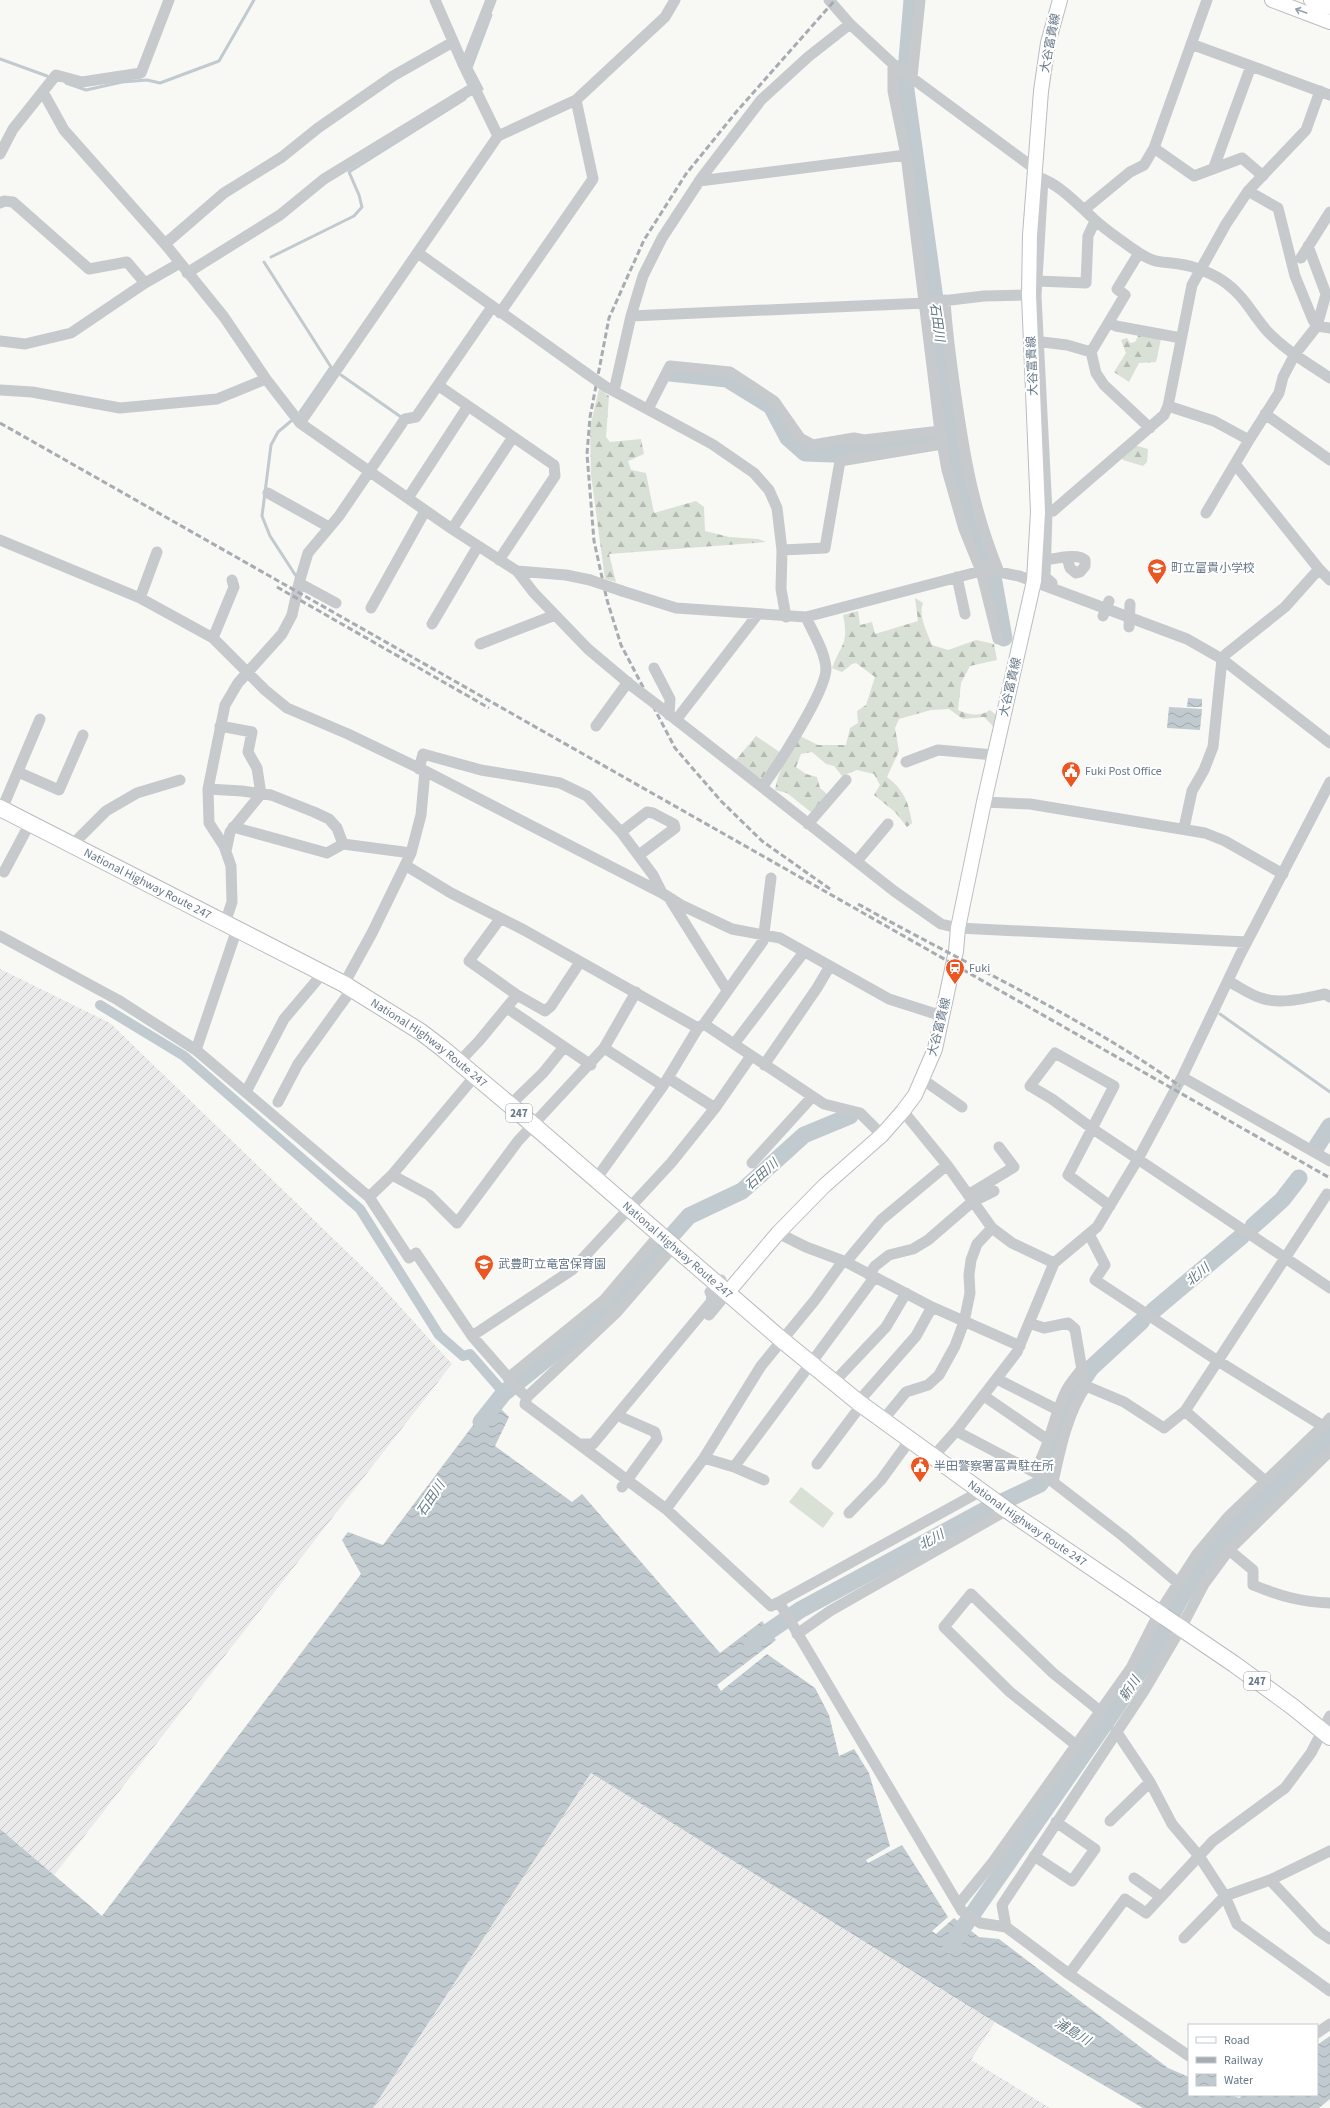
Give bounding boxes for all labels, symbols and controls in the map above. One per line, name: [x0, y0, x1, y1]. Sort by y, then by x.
one-way arrow: [1295, 6, 1307, 14]
street label: 大谷富貴線: [1036, 12, 1065, 74]
water label: 石田川: [925, 302, 949, 345]
street label: 大谷富貴線: [1023, 336, 1042, 396]
school or university icon: 町立富貴小学校: [1146, 557, 1168, 585]
place label: 町立富貴小学校: [1171, 560, 1255, 577]
street label: 大谷富貴線: [995, 656, 1026, 718]
public building icon: Fuki Post Office: [1060, 760, 1082, 788]
place label: Fuki Post Office: [1085, 763, 1162, 780]
street label: National Highway Route 247: [81, 844, 214, 924]
station icon: Fuki: [944, 957, 966, 985]
place label: Fuki: [969, 960, 990, 977]
street label: National Highway Route 247: [367, 995, 491, 1092]
street label: 大谷富貴線: [924, 996, 955, 1058]
road number: 247: [506, 1104, 532, 1122]
water label: 石田川: [741, 1154, 784, 1194]
street label: National Highway Route 247: [618, 1198, 736, 1303]
school or university icon: 武豊町立竜宮保育園: [473, 1253, 495, 1281]
place label: 武豊町立竜宮保育園: [498, 1256, 606, 1273]
water label: 北川: [1182, 1258, 1215, 1290]
public building icon: 半田警察署冨貴駐在所: [909, 1455, 931, 1483]
place label: 半田警察署冨貴駐在所: [934, 1458, 1054, 1475]
water label: 石田川: [412, 1476, 450, 1520]
street label: National Highway Route 247: [964, 1476, 1090, 1571]
water label: 北川: [916, 1525, 949, 1554]
water label: 新川: [1115, 1671, 1146, 1704]
road number: 247: [1244, 1672, 1270, 1690]
water label: 浦島川: [1051, 2014, 1096, 2051]
legend: [1188, 2024, 1318, 2096]
text: Road: [1224, 2032, 1250, 2049]
text: Railway: [1224, 2052, 1263, 2069]
text: Water: [1224, 2072, 1254, 2089]

